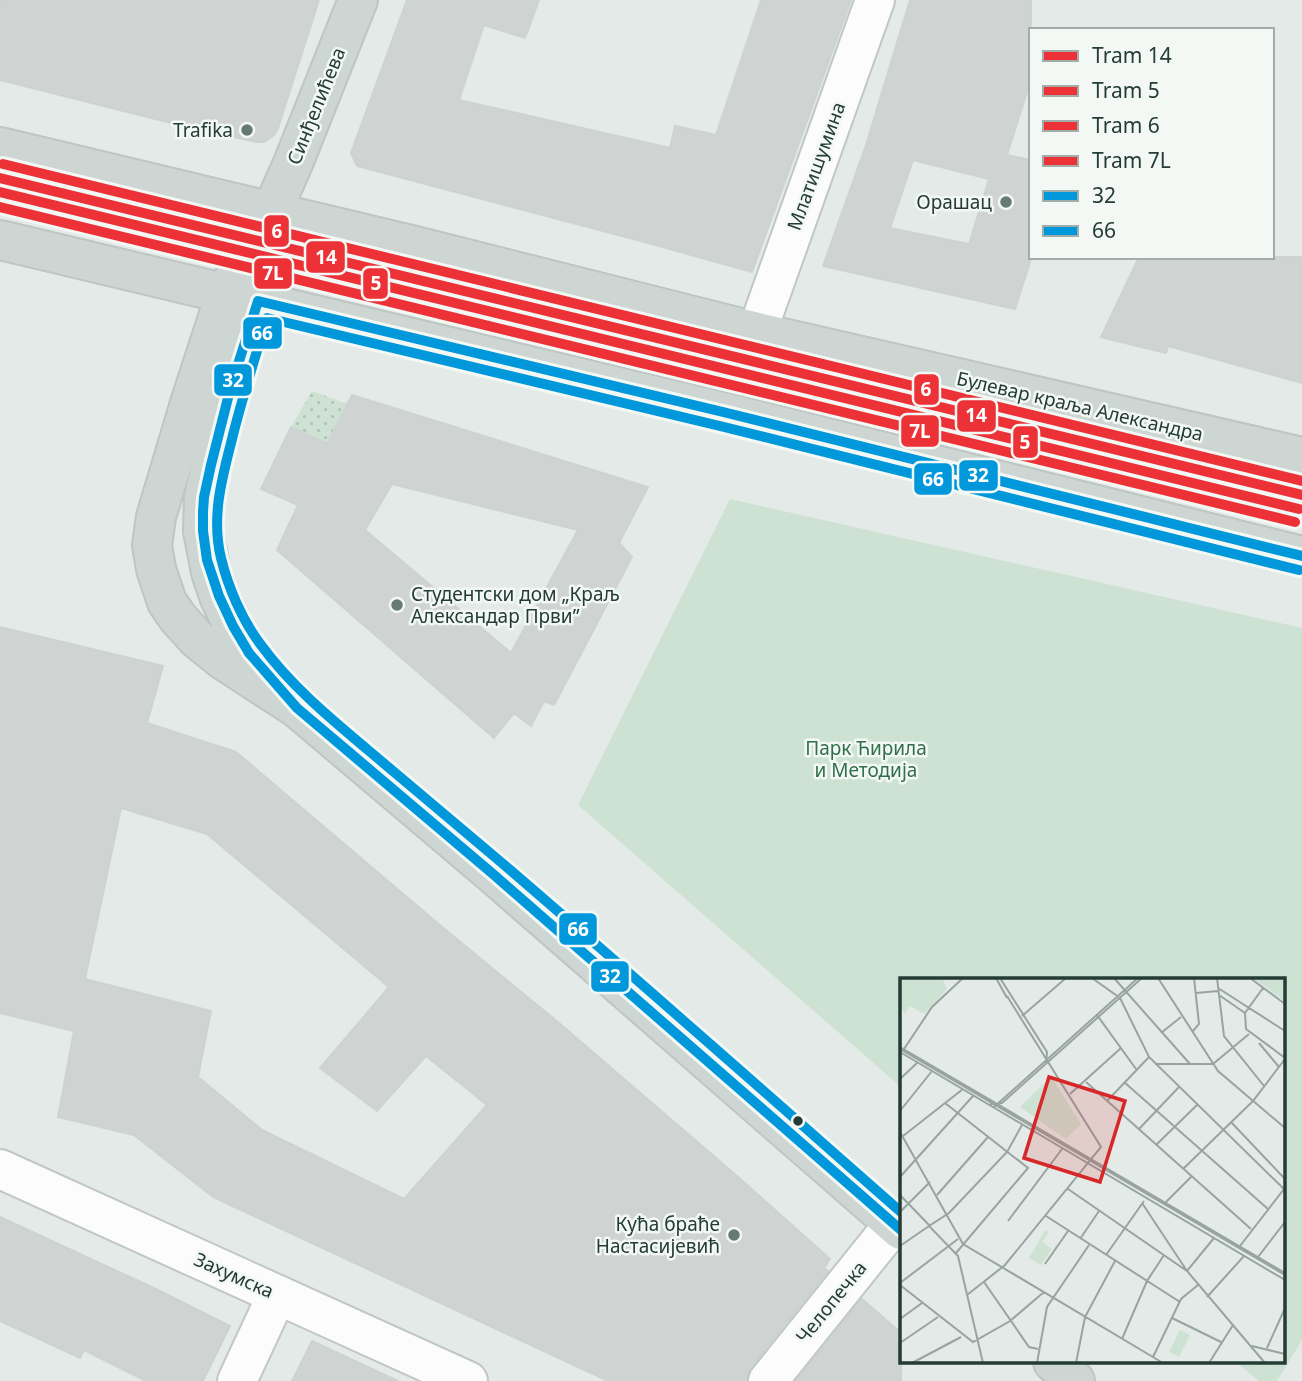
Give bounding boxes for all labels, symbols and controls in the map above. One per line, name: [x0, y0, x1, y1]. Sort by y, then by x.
legend: [1029, 28, 1274, 259]
text: Tram 14: [1092, 41, 1172, 69]
street label: Синђелићева: [281, 44, 351, 168]
text: Tram 5: [1092, 76, 1160, 104]
street label: Млатишумина: [781, 98, 851, 234]
text: Tram 6: [1092, 111, 1160, 139]
place label: Trafika: [173, 117, 233, 143]
marker: Trafika: [239, 122, 255, 138]
text: Tram 7L: [1092, 146, 1171, 174]
text: 32: [1092, 181, 1116, 209]
place label: Орашац: [916, 189, 992, 215]
marker: Орашац: [998, 194, 1014, 210]
line badge: 6: [263, 214, 290, 248]
text: 66: [1092, 216, 1116, 244]
text: 6: [272, 218, 283, 244]
line badge: 14: [305, 240, 346, 274]
text: 14: [315, 244, 337, 270]
line badge: 7L: [253, 257, 293, 290]
text: 7L: [262, 260, 284, 286]
line badge: 5: [362, 267, 389, 300]
text: 5: [371, 270, 381, 296]
line badge: 66: [242, 316, 283, 350]
text: 66: [251, 320, 273, 346]
line badge: 32: [213, 363, 253, 397]
street label: Булевар краља Александра: [954, 365, 1206, 447]
text: 32: [222, 367, 244, 393]
line badge: 6: [913, 373, 940, 406]
text: 6: [921, 376, 932, 402]
line badge: 14: [956, 399, 997, 433]
text: 14: [965, 402, 987, 428]
line badge: 7L: [900, 414, 940, 448]
text: 7L: [909, 418, 931, 444]
line badge: 5: [1012, 425, 1039, 459]
text: 5: [1020, 429, 1030, 455]
line badge: 32: [958, 459, 999, 492]
line badge: 66: [913, 462, 953, 496]
text: 32: [967, 462, 989, 488]
text: 66: [922, 466, 944, 492]
place label: Студентски дом „Краљ Александар Први”: [411, 581, 620, 629]
marker: Студентски дом „Краљ Александар Први”: [389, 597, 405, 613]
park label: Парк Ћирила и Методија: [805, 735, 927, 783]
line badge: 66: [558, 912, 598, 946]
text: 66: [567, 916, 589, 942]
line badge: 32: [590, 960, 630, 993]
text: 32: [599, 963, 621, 989]
inset map: [900, 978, 1284, 1364]
unlabelled marker: [791, 1114, 805, 1128]
place label: Кућа браће Настасијевић: [596, 1211, 720, 1259]
marker: Кућа браће Настасијевић: [726, 1227, 742, 1243]
street label: Захумска: [190, 1246, 278, 1304]
street label: Челопечка: [790, 1255, 872, 1349]

